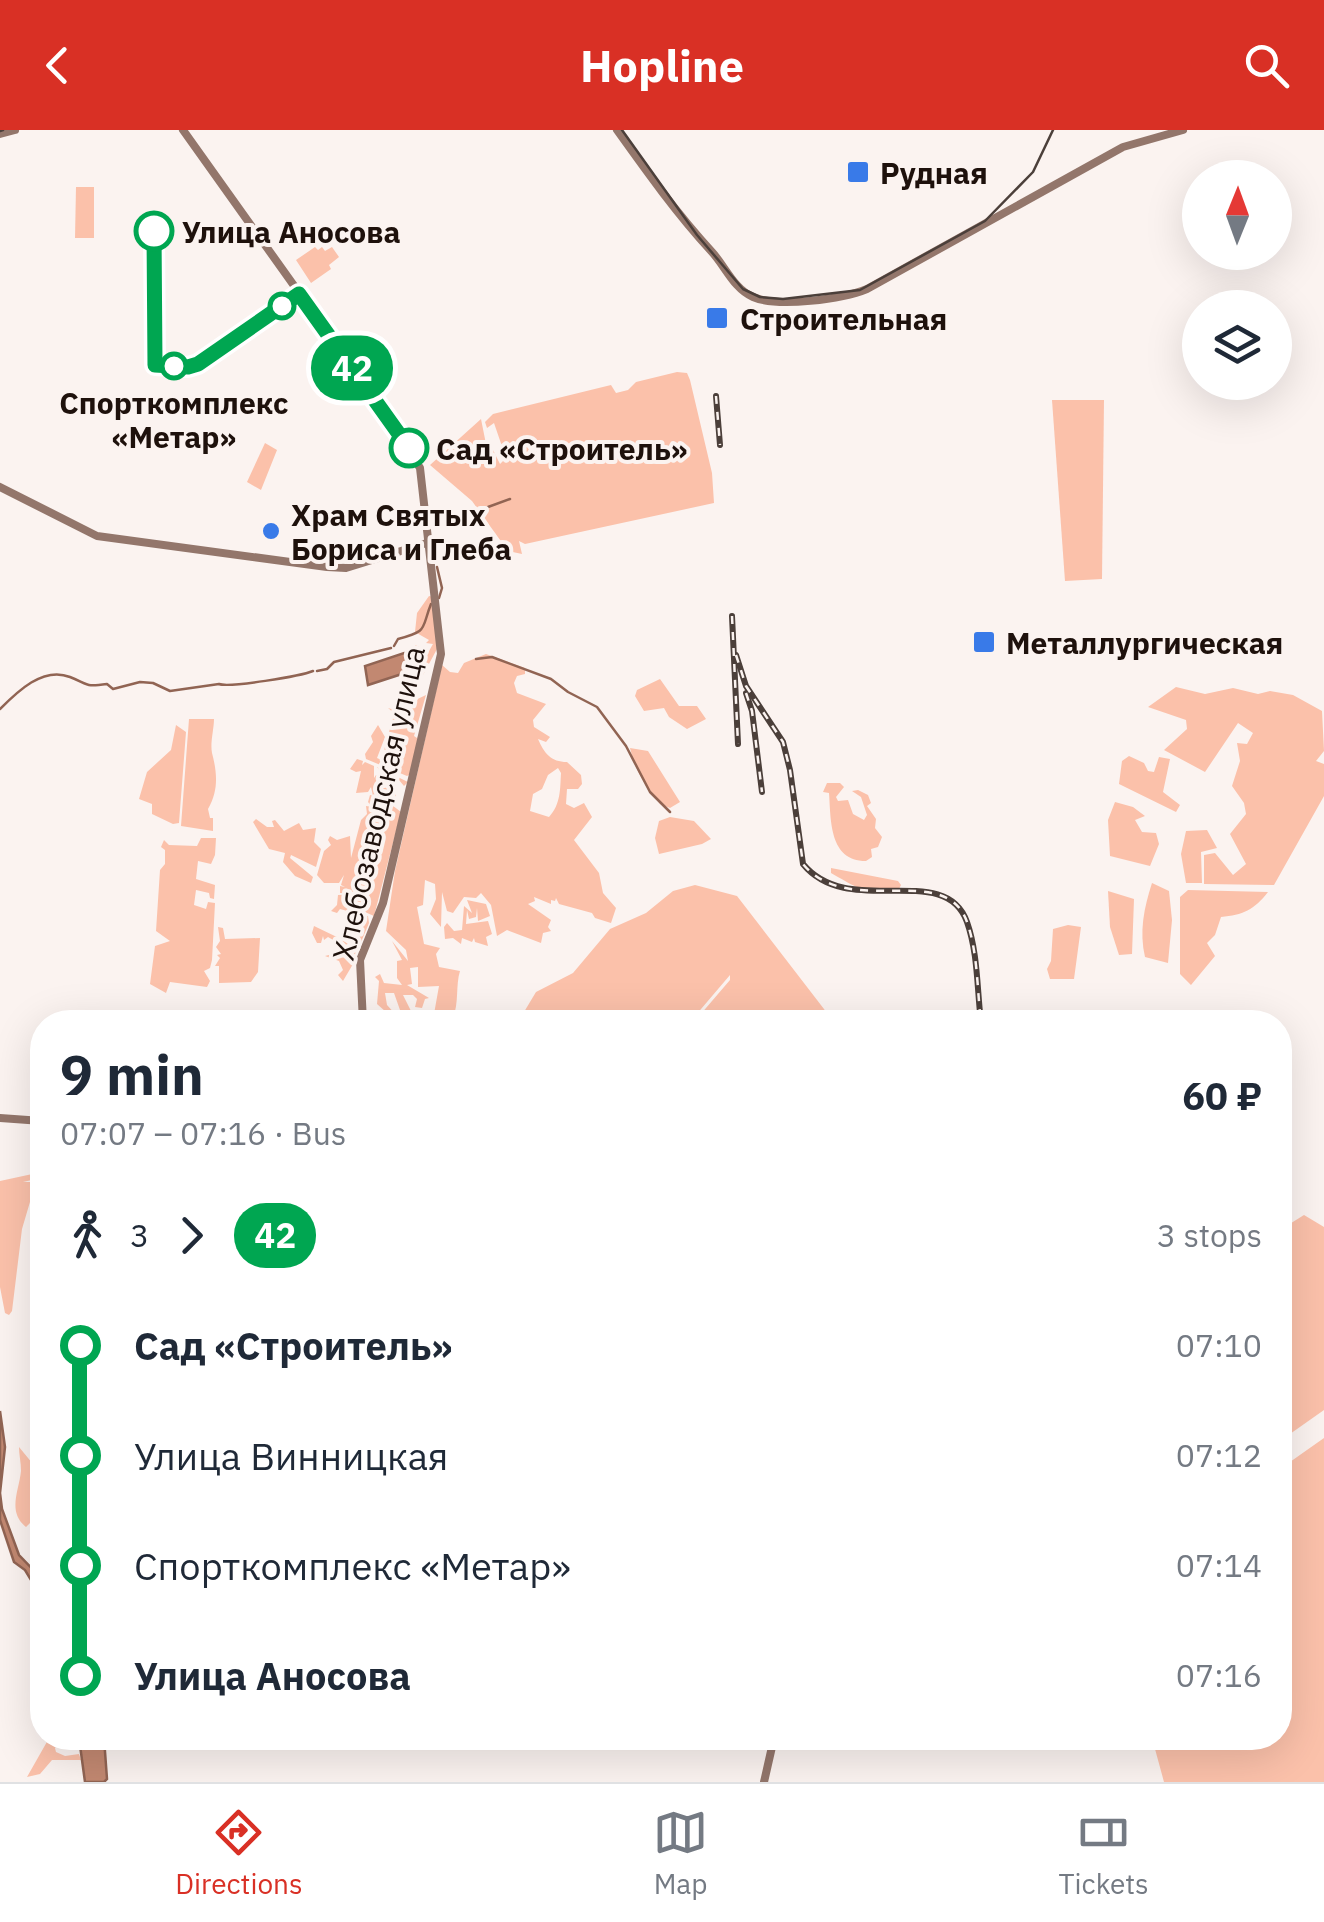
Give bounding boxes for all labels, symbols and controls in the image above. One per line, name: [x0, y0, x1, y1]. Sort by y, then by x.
text: Hopline: [580, 36, 744, 94]
icon: back: [30, 38, 85, 93]
icon: search: [1239, 38, 1294, 93]
place label: Рудная: [880, 153, 988, 192]
marker: Рудная: [845, 159, 871, 185]
north arrow: [1182, 160, 1292, 270]
map controls: [1182, 160, 1292, 400]
marker: Улица Аносова: [135, 212, 173, 250]
place label: Улица Аносова: [182, 212, 401, 251]
button: layers: [1182, 290, 1292, 400]
unlabelled marker: [269, 293, 295, 319]
place label: Строительная: [740, 299, 947, 338]
marker: Строительная: [704, 305, 730, 331]
line badge: 42: [307, 336, 397, 400]
text: 42: [331, 345, 373, 391]
marker: Спорткомплекс «Метар»: [161, 353, 187, 379]
place label: Спорткомплекс «Метар»: [59, 383, 289, 456]
marker: Сад «Строитель»: [390, 429, 428, 467]
place label: Сад «Строитель»: [436, 429, 688, 468]
place label: Храм Святых Бориса и Глеба: [291, 495, 512, 568]
marker: Храм Святых Бориса и Глеба: [260, 520, 282, 542]
place label: Металлургическая: [1006, 623, 1283, 662]
marker: Металлургическая: [971, 629, 997, 655]
street label: Хлебозаводская улица: [323, 642, 433, 964]
text: 9 min: [60, 1039, 204, 1110]
text: 60 ₽: [1182, 1071, 1262, 1120]
text: 07:07 – 07:16 · Bus: [60, 1112, 346, 1154]
icon: walk: [60, 1208, 115, 1263]
icon: forward: [164, 1208, 219, 1263]
text: 42: [254, 1212, 296, 1258]
text: 3: [130, 1214, 149, 1256]
text: 3 stops: [1157, 1214, 1262, 1256]
text: Сад «Строитель»: [134, 1321, 453, 1370]
text: 07:10: [1176, 1324, 1262, 1366]
text: Улица Винницкая: [134, 1431, 448, 1480]
text: 07:12: [1176, 1434, 1262, 1476]
text: Спорткомплекс «Метар»: [134, 1541, 571, 1590]
text: 07:14: [1176, 1544, 1262, 1586]
text: Улица Аносова: [134, 1651, 411, 1700]
text: 07:16: [1176, 1654, 1262, 1696]
tab: Directions: [175, 1805, 303, 1902]
tab: Map: [653, 1805, 708, 1902]
tab: Tickets: [1059, 1805, 1149, 1902]

